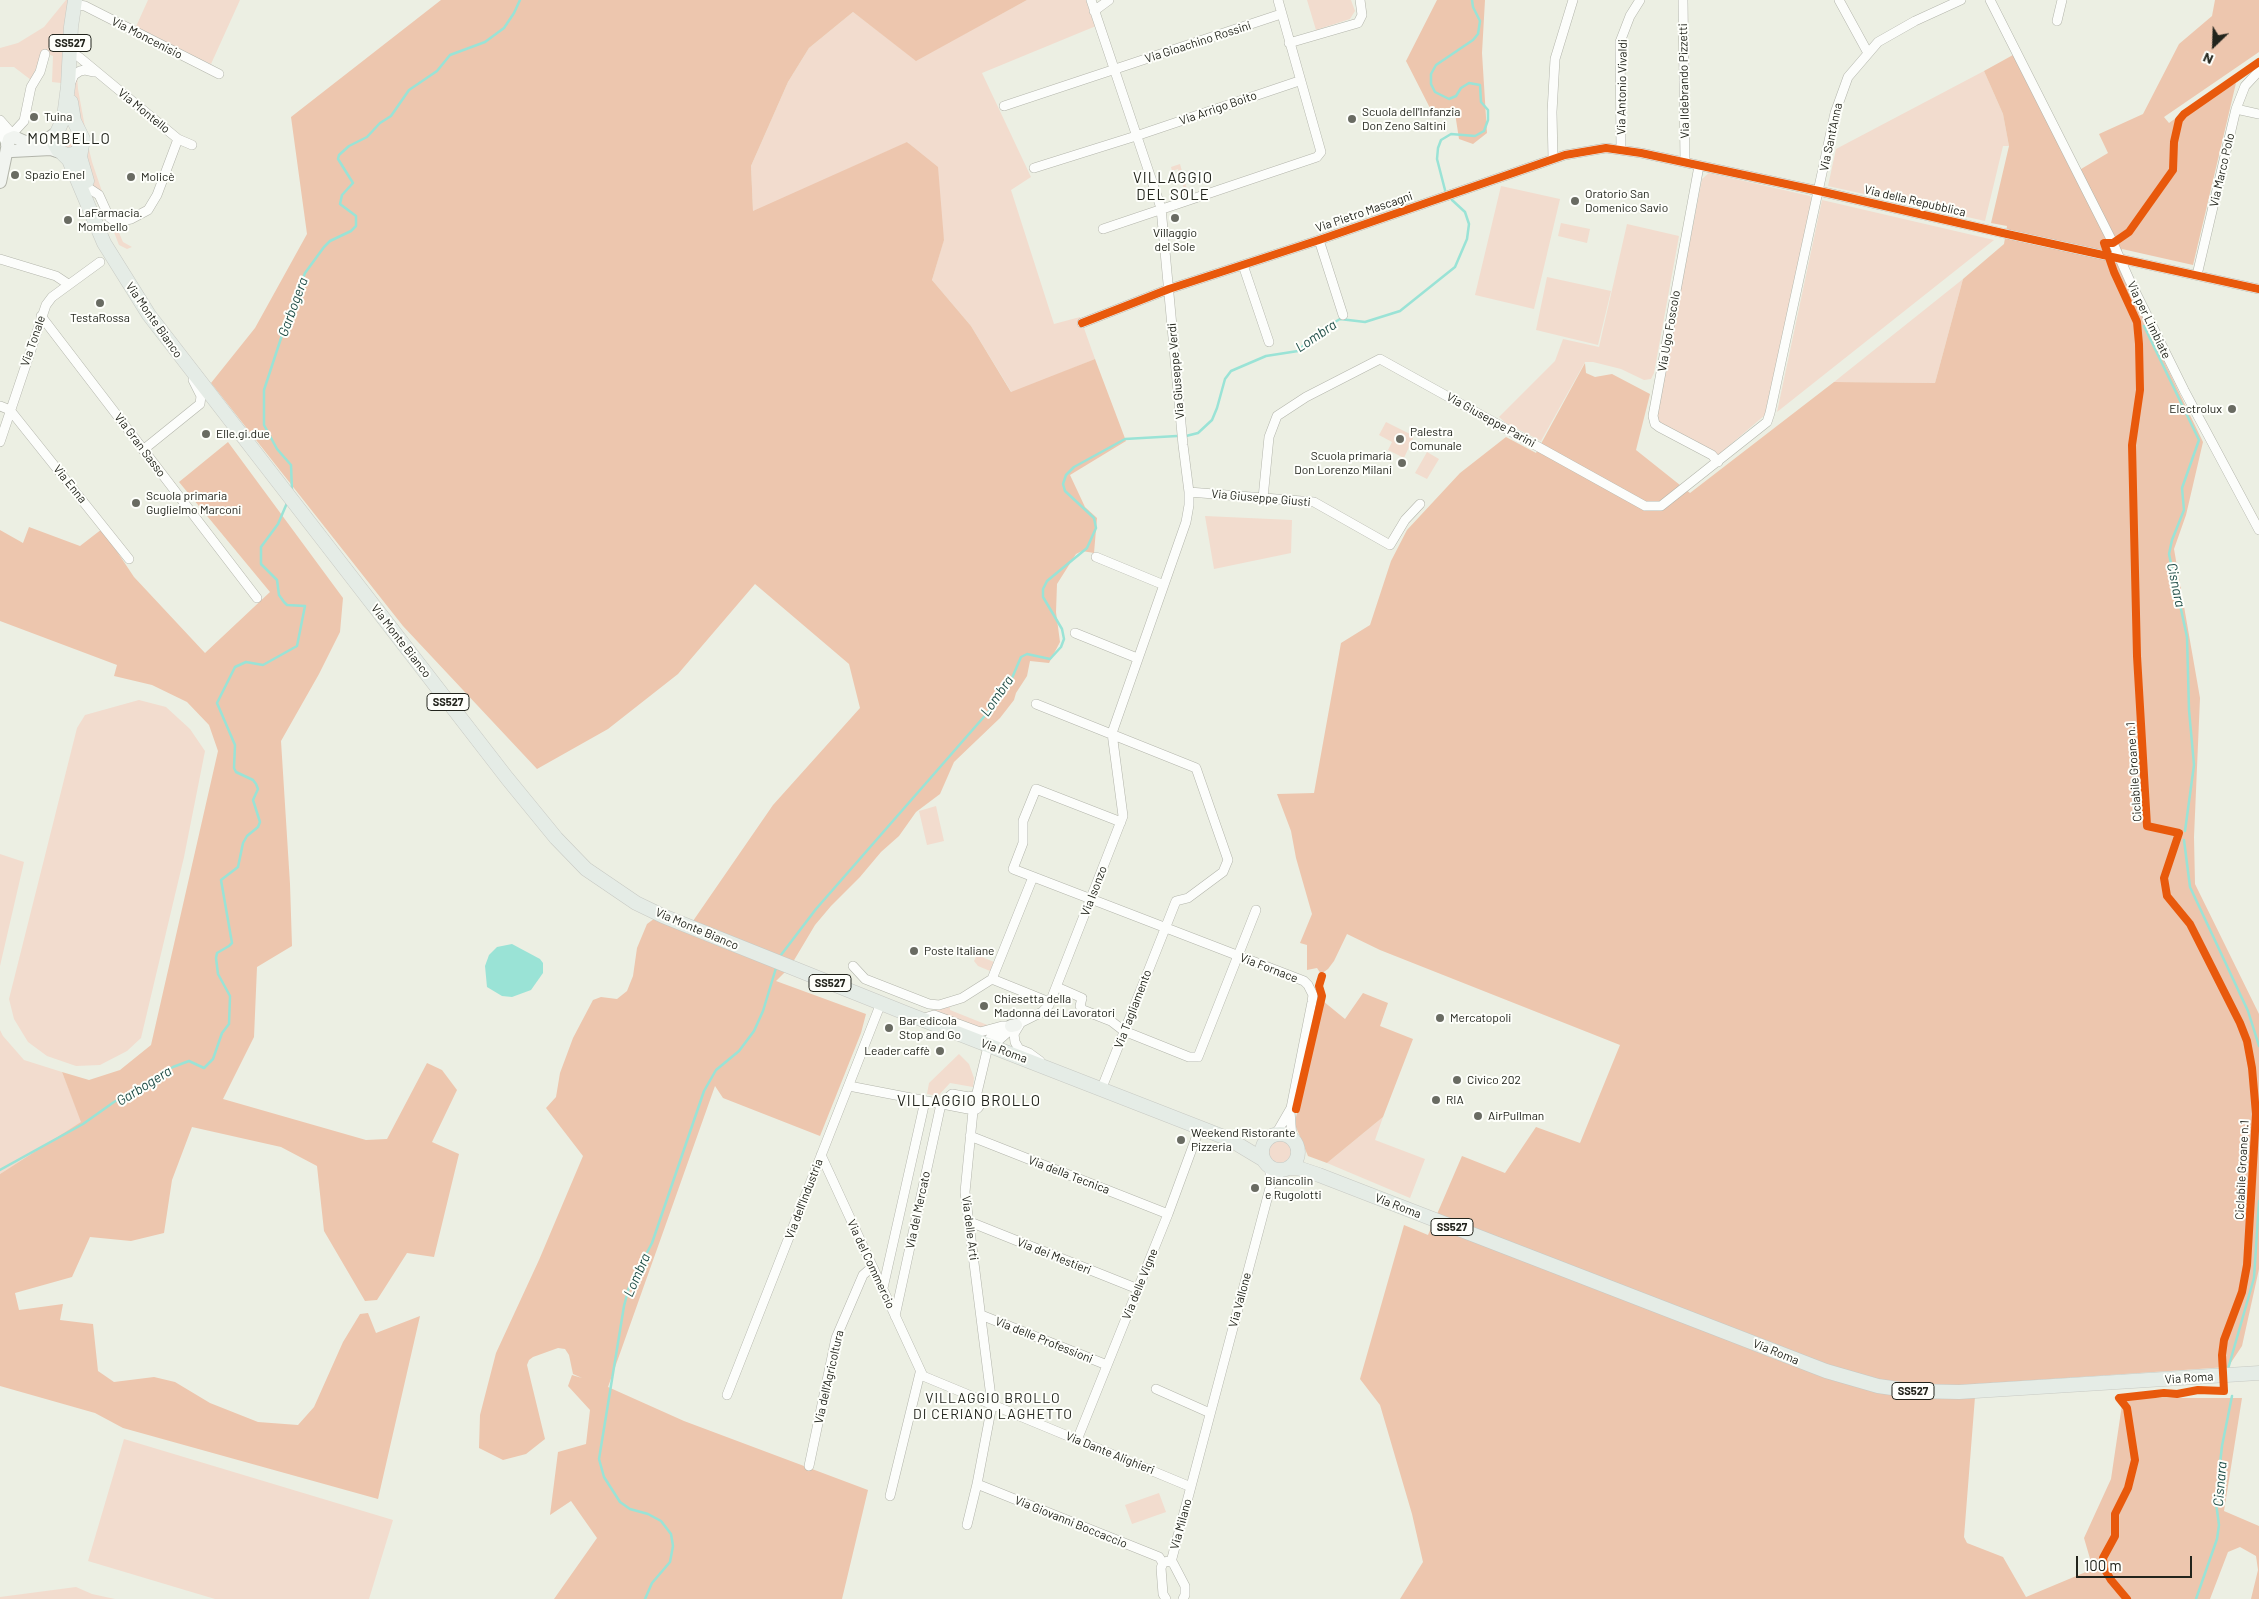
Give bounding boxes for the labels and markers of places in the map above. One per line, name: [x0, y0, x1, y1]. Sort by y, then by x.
place label: Scuola dell'Infanzia Don Zeno Saltini: [1362, 105, 1460, 133]
place label: Tuina: [44, 110, 72, 124]
marker: Tuina: [28, 111, 40, 123]
marker: Scuola dell'Infanzia Don Zeno Saltini: [1346, 113, 1358, 125]
place label: Spazio Enel: [25, 168, 85, 182]
marker: Spazio Enel: [9, 169, 21, 181]
place label: Molicè: [141, 170, 175, 184]
marker: Molicè: [125, 171, 137, 183]
place label: Oratorio San Domenico Savio: [1585, 187, 1668, 215]
marker: Oratorio San Domenico Savio: [1569, 195, 1581, 207]
place label: LaFarmacia. Mombello: [78, 206, 143, 234]
marker: Villaggio del Sole: [1169, 212, 1181, 224]
marker: LaFarmacia. Mombello: [62, 214, 74, 226]
place label: Villaggio del Sole: [1153, 226, 1197, 254]
marker: TestaRossa: [94, 297, 106, 309]
place label: TestaRossa: [70, 311, 130, 325]
place label: Electrolux: [2169, 402, 2222, 416]
marker: Electrolux: [2226, 403, 2238, 415]
place label: Palestra Comunale: [1410, 425, 1462, 453]
place label: Elle.gi.due: [216, 427, 270, 441]
marker: Elle.gi.due: [200, 428, 212, 440]
marker: Palestra Comunale: [1394, 433, 1406, 445]
place label: Scuola primaria Don Lorenzo Milani: [1294, 449, 1392, 477]
marker: Scuola primaria Don Lorenzo Milani: [1396, 457, 1408, 469]
place label: Scuola primaria Guglielmo Marconi: [146, 489, 241, 517]
marker: Scuola primaria Guglielmo Marconi: [130, 497, 142, 509]
place label: Poste Italiane: [924, 944, 995, 958]
marker: Poste Italiane: [908, 945, 920, 957]
place label: Chiesetta della Madonna dei Lavoratori: [994, 992, 1115, 1020]
marker: Chiesetta della Madonna dei Lavoratori: [978, 1000, 990, 1012]
place label: Mercatopoli: [1450, 1011, 1511, 1025]
marker: Mercatopoli: [1434, 1012, 1446, 1024]
place label: Bar edicola Stop and Go: [899, 1014, 961, 1042]
marker: Bar edicola Stop and Go: [883, 1022, 895, 1034]
place label: Leader caffè: [864, 1044, 930, 1058]
marker: Leader caffè: [934, 1045, 946, 1057]
place label: Civico 202: [1467, 1073, 1521, 1087]
marker: Civico 202: [1451, 1074, 1463, 1086]
place label: RIA: [1446, 1093, 1464, 1107]
marker: RIA: [1430, 1094, 1442, 1106]
place label: AirPullman: [1488, 1109, 1544, 1123]
marker: AirPullman: [1472, 1110, 1484, 1122]
place label: Weekend Ristorante Pizzeria: [1191, 1126, 1296, 1154]
marker: Weekend Ristorante Pizzeria: [1175, 1134, 1187, 1146]
place label: Biancolin e Rugolotti: [1265, 1174, 1322, 1202]
marker: Biancolin e Rugolotti: [1249, 1182, 1261, 1194]

